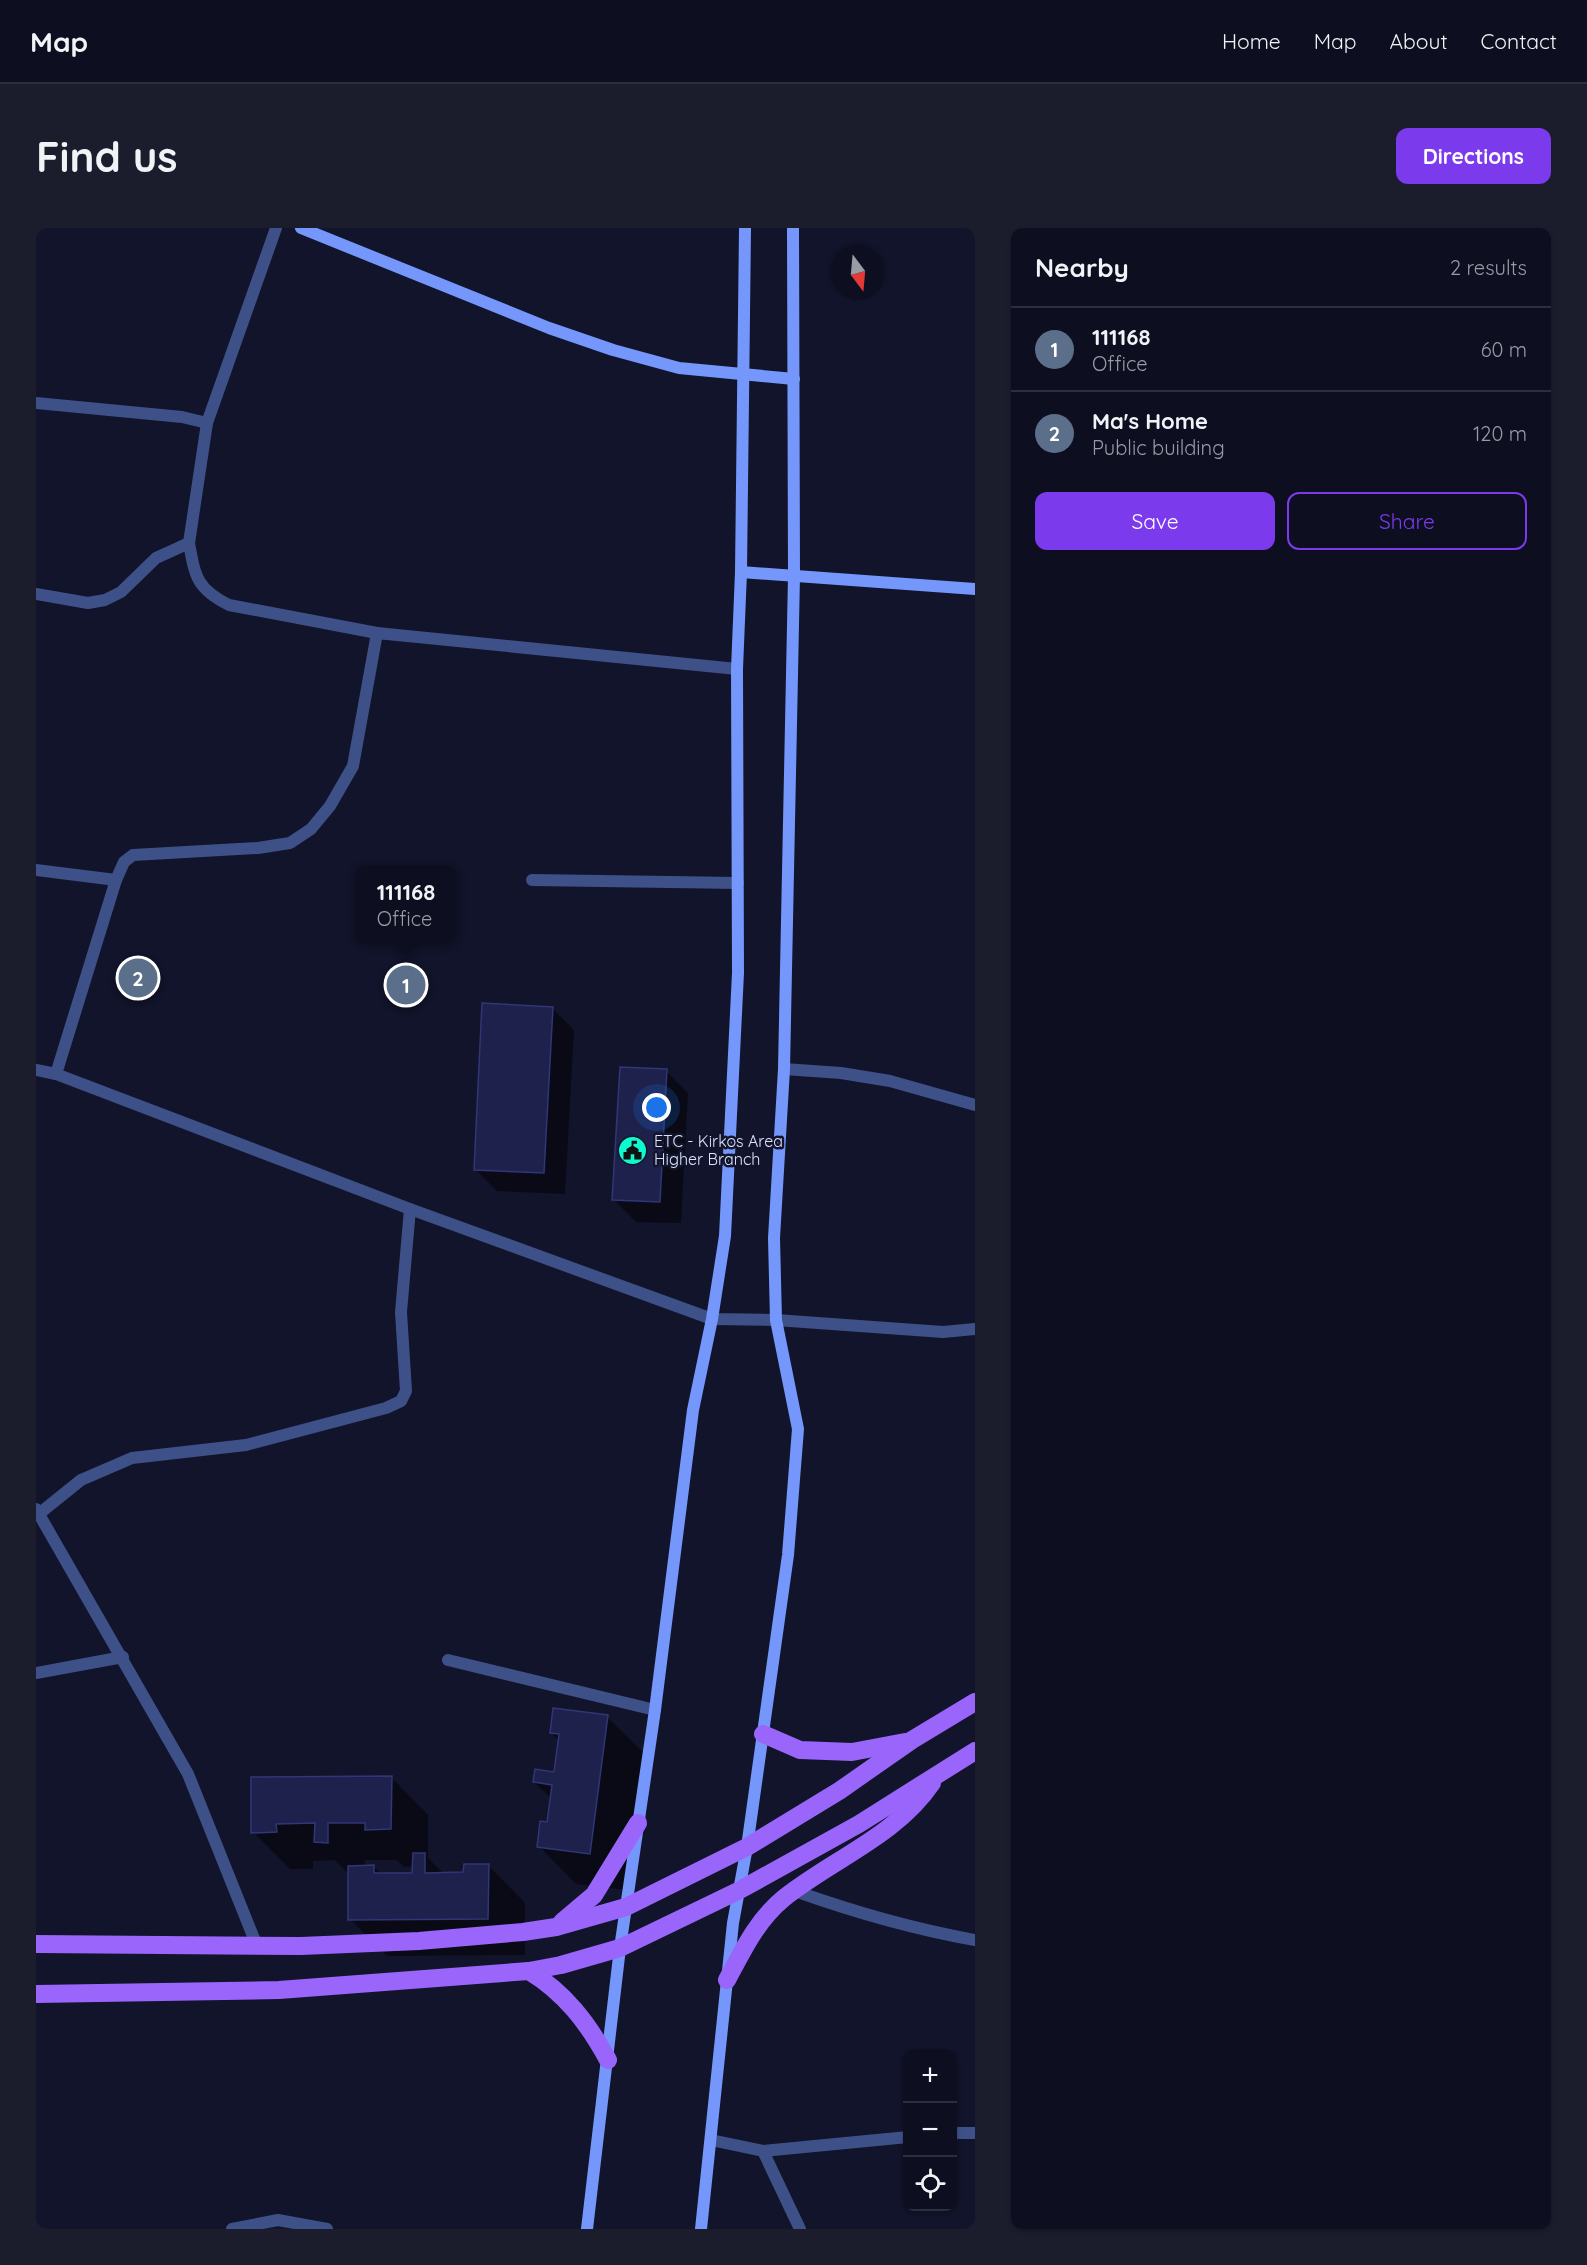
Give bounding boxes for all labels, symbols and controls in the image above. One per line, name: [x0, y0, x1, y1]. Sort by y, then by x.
text: Map: [30, 24, 88, 59]
text: Home: [1222, 28, 1281, 54]
text: Map: [1314, 28, 1357, 54]
text: About: [1390, 28, 1448, 54]
text: Contact: [1481, 28, 1557, 54]
button: Directions: [1396, 128, 1551, 184]
text: Find us: [36, 130, 178, 183]
north arrow: [831, 246, 885, 300]
text: Nearby: [1035, 251, 1129, 284]
text: 2 results: [1450, 255, 1527, 280]
text: 111168: [1092, 323, 1150, 351]
text: 1: [1051, 337, 1058, 362]
text: 60 m: [1481, 337, 1527, 362]
text: Office: [1092, 351, 1148, 376]
text: Ma's Home: [1092, 407, 1208, 435]
text: 2: [1049, 421, 1060, 446]
text: 120 m: [1473, 421, 1527, 446]
text: Public building: [1092, 435, 1225, 460]
button: Save: [1035, 492, 1275, 550]
button: Share: [1287, 492, 1527, 550]
popup: [355, 865, 457, 943]
text: 111168: [377, 878, 435, 906]
text: Office: [377, 906, 432, 931]
pin: 2: [118, 956, 158, 1000]
pin: 1: [386, 962, 425, 1008]
your location: [642, 1093, 671, 1122]
place label: ETC - Kirkos Area Higher Branch: [654, 1131, 783, 1169]
public building icon: ETC - Kirkos Area Higher Branch: [617, 1134, 649, 1166]
map controls: [903, 2049, 957, 2211]
button: +: [903, 2049, 957, 2103]
button: −: [903, 2103, 957, 2157]
button: locate: [903, 2157, 957, 2211]

